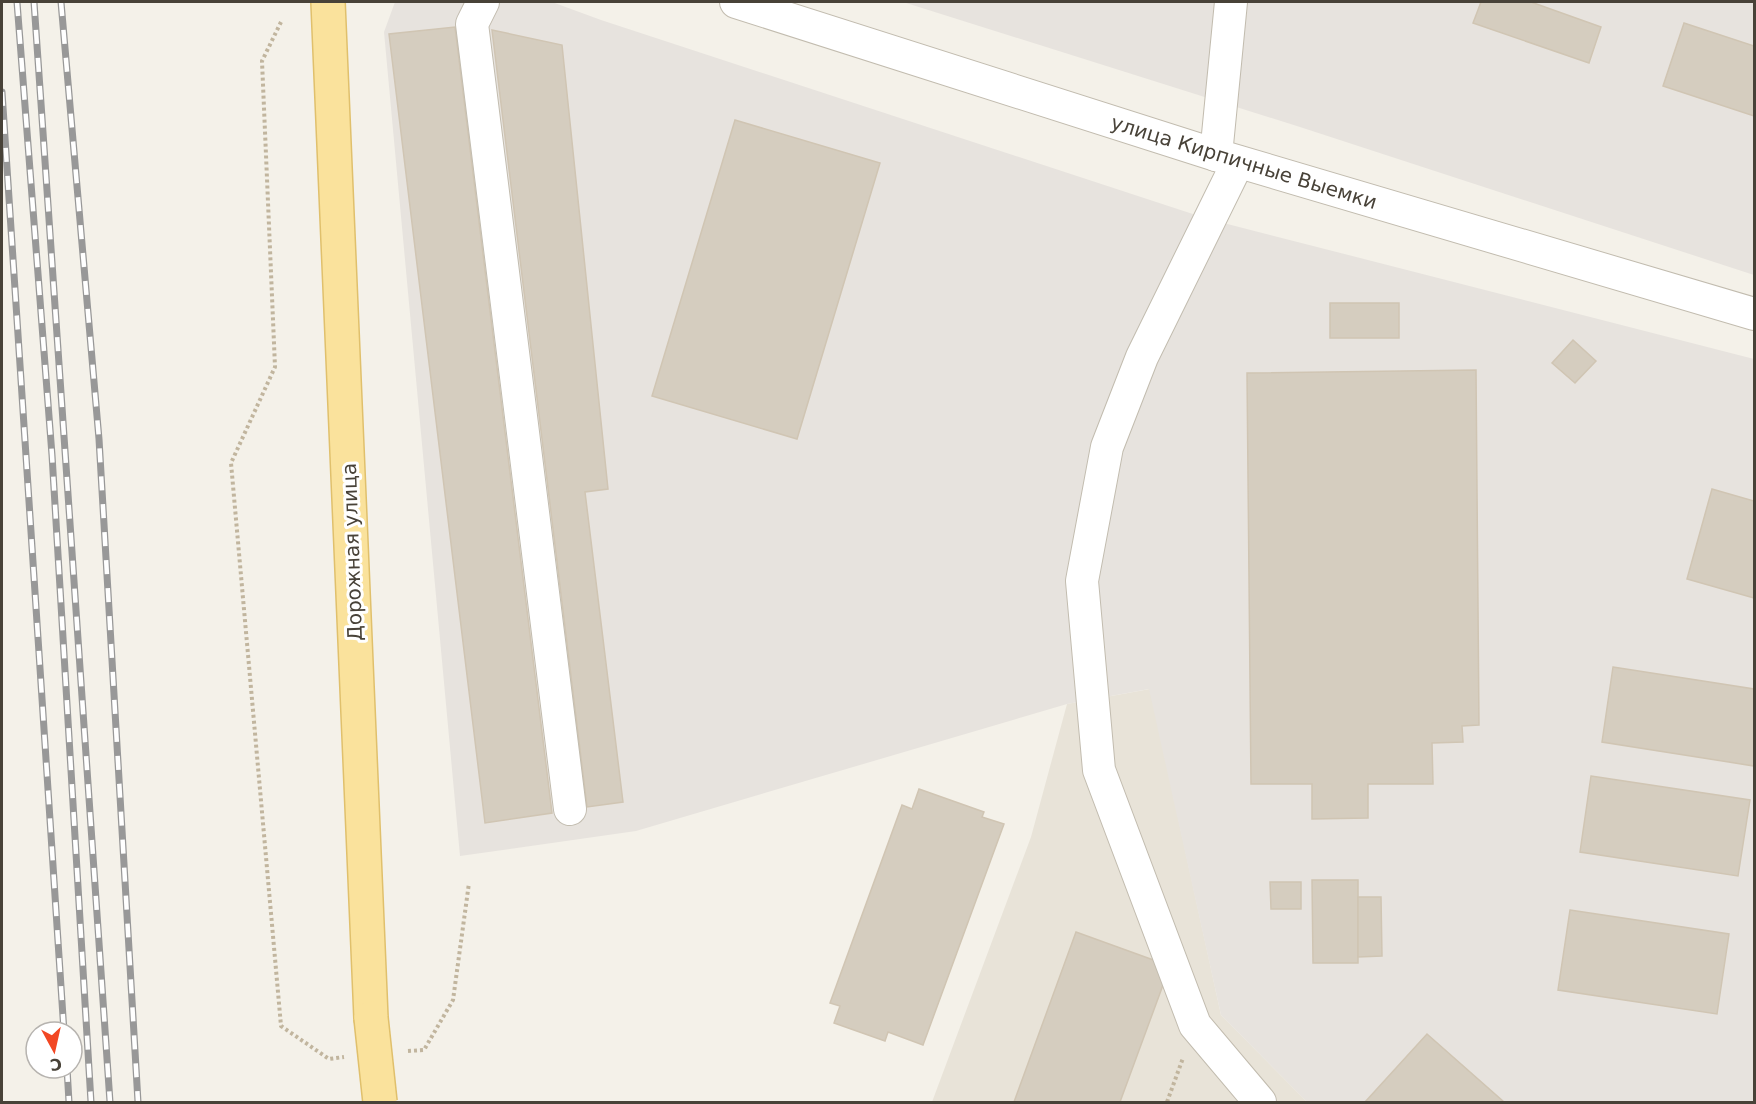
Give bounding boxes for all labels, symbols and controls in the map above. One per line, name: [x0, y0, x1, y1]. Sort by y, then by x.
street label: улица Кирпичные Выемки: [1108, 110, 1380, 214]
street label: Дорожная улица: [337, 463, 367, 641]
north arrow: [24, 1020, 84, 1080]
text: С: [49, 1054, 63, 1075]

